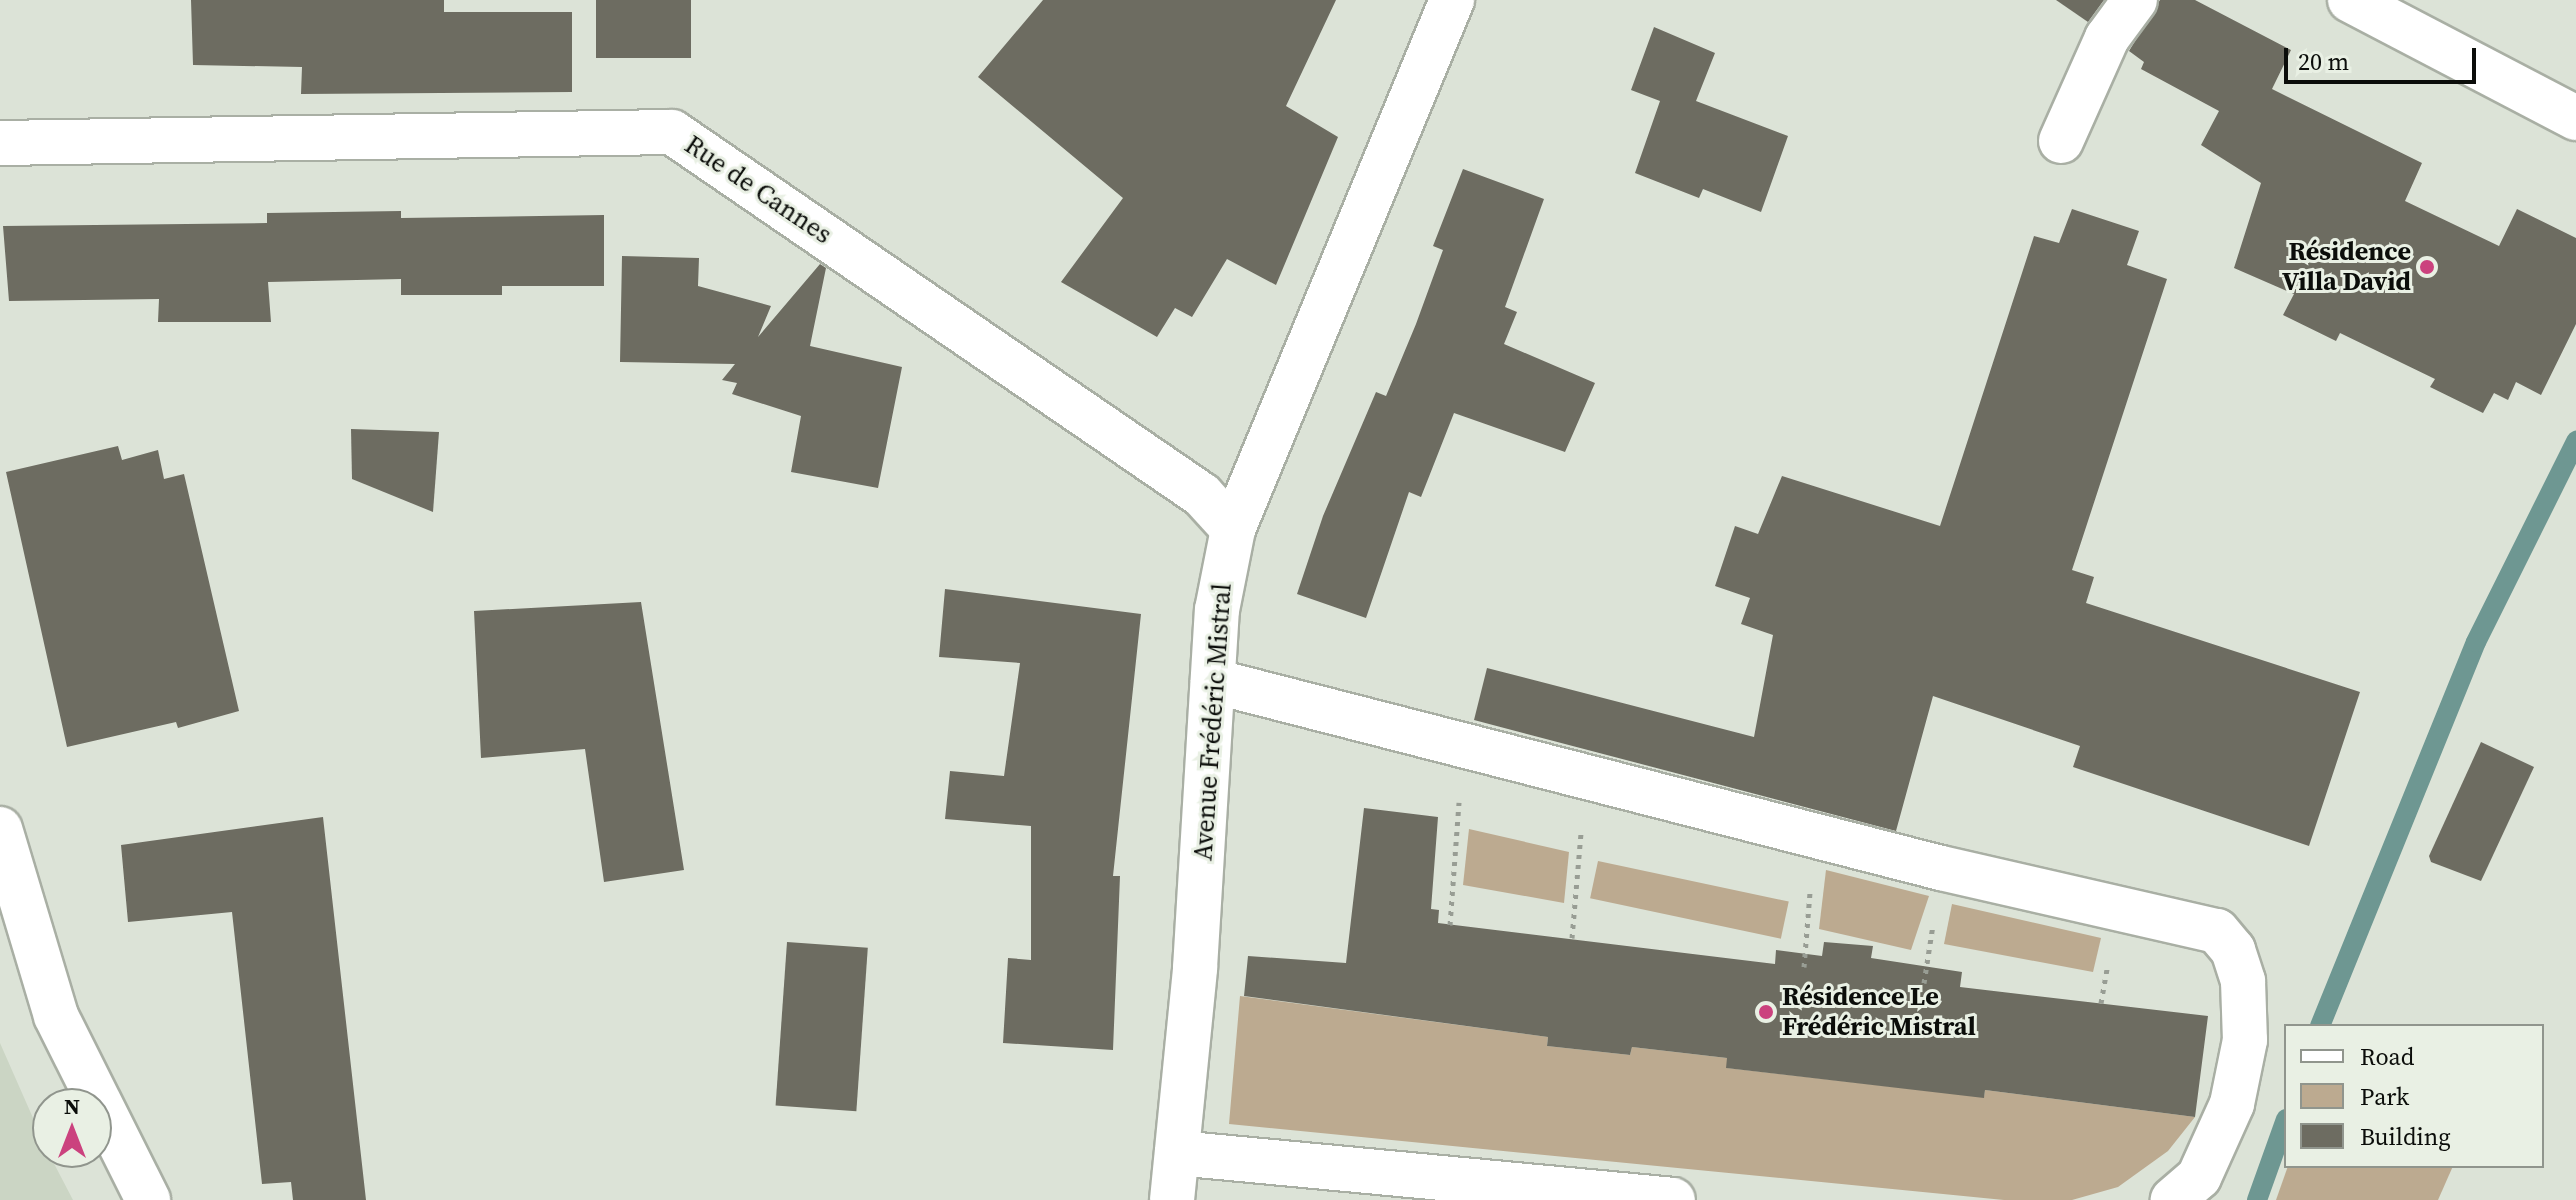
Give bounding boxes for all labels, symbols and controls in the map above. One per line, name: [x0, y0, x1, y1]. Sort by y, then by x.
scale bar: [2288, 32, 2480, 82]
text: 20 m: [2298, 45, 2349, 78]
street label: Rue de Cannes: [679, 129, 837, 251]
place label: Résidence Villa David: [2282, 236, 2411, 298]
marker: Résidence Villa David: [2418, 258, 2436, 276]
street label: Avenue Frédéric Mistral: [1188, 582, 1238, 862]
place label: Résidence Le Frédéric Mistral: [1782, 981, 1976, 1042]
marker: Résidence Le Frédéric Mistral: [1757, 1003, 1775, 1021]
legend: [2284, 1024, 2544, 1168]
text: Road: [2360, 1040, 2414, 1073]
text: Park: [2360, 1080, 2409, 1113]
north arrow: [32, 1088, 112, 1168]
text: N: [64, 1091, 80, 1121]
text: Building: [2360, 1120, 2451, 1153]

